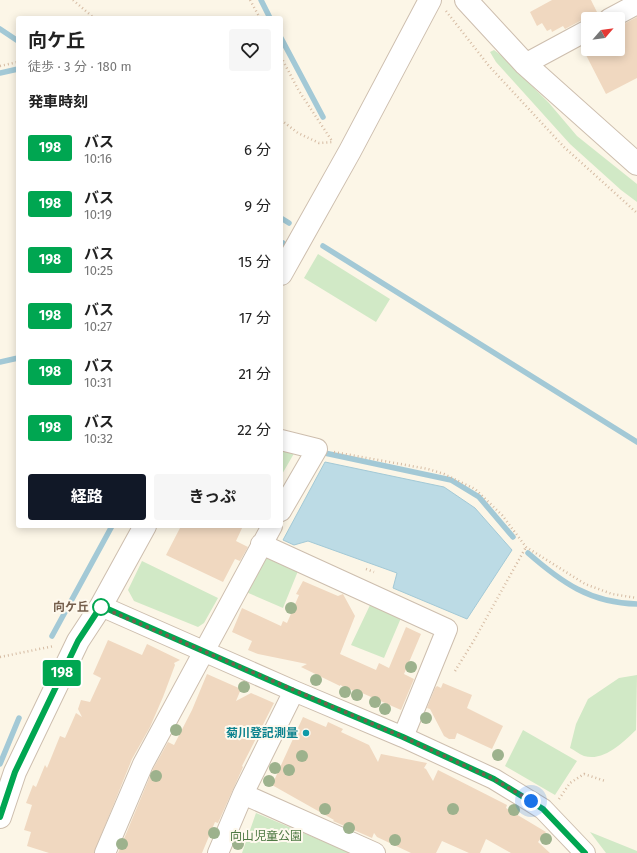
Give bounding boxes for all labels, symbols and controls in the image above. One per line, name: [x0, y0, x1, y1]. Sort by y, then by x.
north arrow: [581, 12, 625, 56]
map controls: [581, 12, 625, 56]
text: 向ケ丘: [28, 29, 85, 52]
button: heart: [229, 29, 271, 71]
text: 徒歩 · 3 分 · 180 m: [28, 59, 132, 74]
text: 発車時刻: [28, 93, 88, 111]
text: バス: [84, 133, 114, 151]
text: 198: [39, 139, 61, 156]
text: 6 分: [244, 141, 271, 159]
text: 10:16: [84, 151, 112, 166]
text: バス: [84, 189, 114, 207]
text: 198: [39, 195, 61, 212]
text: 9 分: [244, 197, 271, 215]
text: 10:19: [84, 207, 112, 222]
text: バス: [84, 245, 114, 263]
text: 198: [39, 251, 61, 268]
text: 15 分: [238, 253, 271, 271]
text: 10:25: [84, 263, 113, 278]
text: バス: [84, 301, 114, 319]
text: 198: [39, 307, 61, 324]
text: 17 分: [239, 309, 271, 327]
text: 10:27: [84, 319, 112, 334]
text: バス: [84, 357, 114, 375]
text: 198: [39, 363, 61, 380]
text: 21 分: [238, 365, 271, 383]
text: 10:31: [84, 375, 112, 390]
text: バス: [84, 413, 114, 431]
text: 198: [39, 419, 61, 436]
text: 22 分: [237, 421, 271, 439]
text: 10:32: [84, 431, 113, 446]
button: 経路: [28, 474, 146, 520]
button: きっぷ: [154, 474, 271, 520]
marker: 向ケ丘: [92, 598, 110, 616]
place label: 向ケ丘: [53, 600, 89, 614]
line badge: 198: [39, 660, 85, 686]
text: 198: [51, 664, 73, 681]
place label: 菊川登記測量: [226, 726, 298, 740]
marker: 菊川登記測量: [301, 728, 311, 738]
your location: [521, 791, 541, 811]
park label: 向山児童公園: [230, 829, 302, 843]

